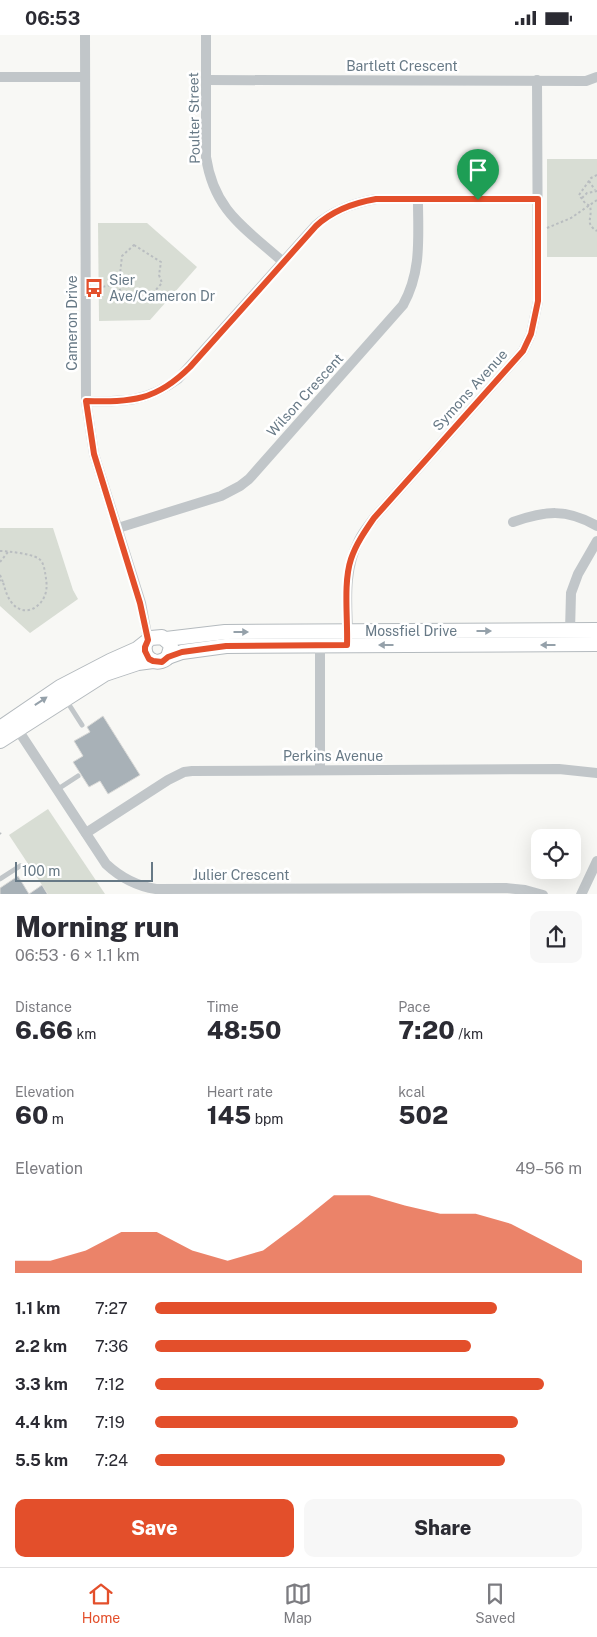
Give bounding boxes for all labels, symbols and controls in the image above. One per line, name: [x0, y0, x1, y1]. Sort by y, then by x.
text: 06:53: [25, 7, 80, 29]
street label: Bartlett Crescent: [346, 58, 458, 74]
street label: Poulter Street: [185, 72, 203, 164]
pin: [457, 149, 499, 200]
icon: arrive: [464, 156, 492, 184]
place label: Sier Ave/Cameron Dr: [109, 272, 215, 304]
street label: Cameron Drive: [64, 275, 80, 371]
bus stop icon: Sier Ave/Cameron Dr: [83, 277, 105, 299]
street label: Symons Avenue: [429, 346, 511, 434]
street label: Wilson Crescent: [264, 350, 346, 440]
street label: Mossfiel Drive: [365, 623, 457, 639]
one-way arrow: [476, 627, 492, 635]
one-way arrow: [233, 628, 249, 636]
one-way arrow: [378, 641, 394, 649]
one-way arrow: [540, 641, 556, 649]
one-way arrow: [34, 696, 47, 706]
street label: Perkins Avenue: [283, 748, 383, 764]
map controls: [531, 829, 581, 879]
button: locate: [531, 829, 581, 879]
scale bar: [15, 859, 152, 883]
text: 100 m: [22, 863, 60, 879]
street label: Julier Crescent: [193, 867, 289, 883]
text: Morning run: [15, 910, 179, 943]
button: share: [530, 911, 582, 963]
text: 06:53 · 6 × 1.1 km: [15, 946, 140, 965]
text: Distance: [15, 999, 72, 1015]
text: Time: [207, 999, 239, 1015]
text: Pace: [398, 999, 430, 1015]
text: 6.66: [15, 1015, 73, 1045]
text: 48:50: [207, 1015, 281, 1045]
text: 7:20: [398, 1015, 455, 1045]
text: km: [73, 1026, 96, 1042]
text: /km: [455, 1026, 483, 1042]
text: Elevation: [15, 1084, 74, 1100]
text: Heart rate: [207, 1084, 273, 1100]
text: kcal: [398, 1084, 425, 1100]
text: 60: [15, 1100, 48, 1130]
text: 145: [207, 1100, 251, 1130]
text: 502: [398, 1100, 448, 1130]
text: m: [48, 1111, 64, 1127]
text: bpm: [251, 1111, 283, 1127]
text: Elevation: [15, 1159, 83, 1178]
text: 49–56 m: [515, 1159, 582, 1178]
text: 1.1 km: [15, 1299, 60, 1318]
text: 7:27: [95, 1299, 128, 1318]
text: 2.2 km: [15, 1337, 67, 1356]
text: 7:36: [95, 1337, 128, 1356]
text: 3.3 km: [15, 1375, 68, 1394]
text: 7:12: [95, 1375, 124, 1394]
text: 4.4 km: [15, 1413, 67, 1432]
text: 7:19: [95, 1413, 125, 1432]
text: 5.5 km: [15, 1451, 68, 1470]
text: 7:24: [95, 1451, 128, 1470]
button: Save: [15, 1499, 294, 1557]
button: Share: [304, 1499, 582, 1557]
tab: Home: [82, 1580, 120, 1626]
tab: Map: [284, 1580, 312, 1626]
tab: Saved: [475, 1580, 515, 1626]

